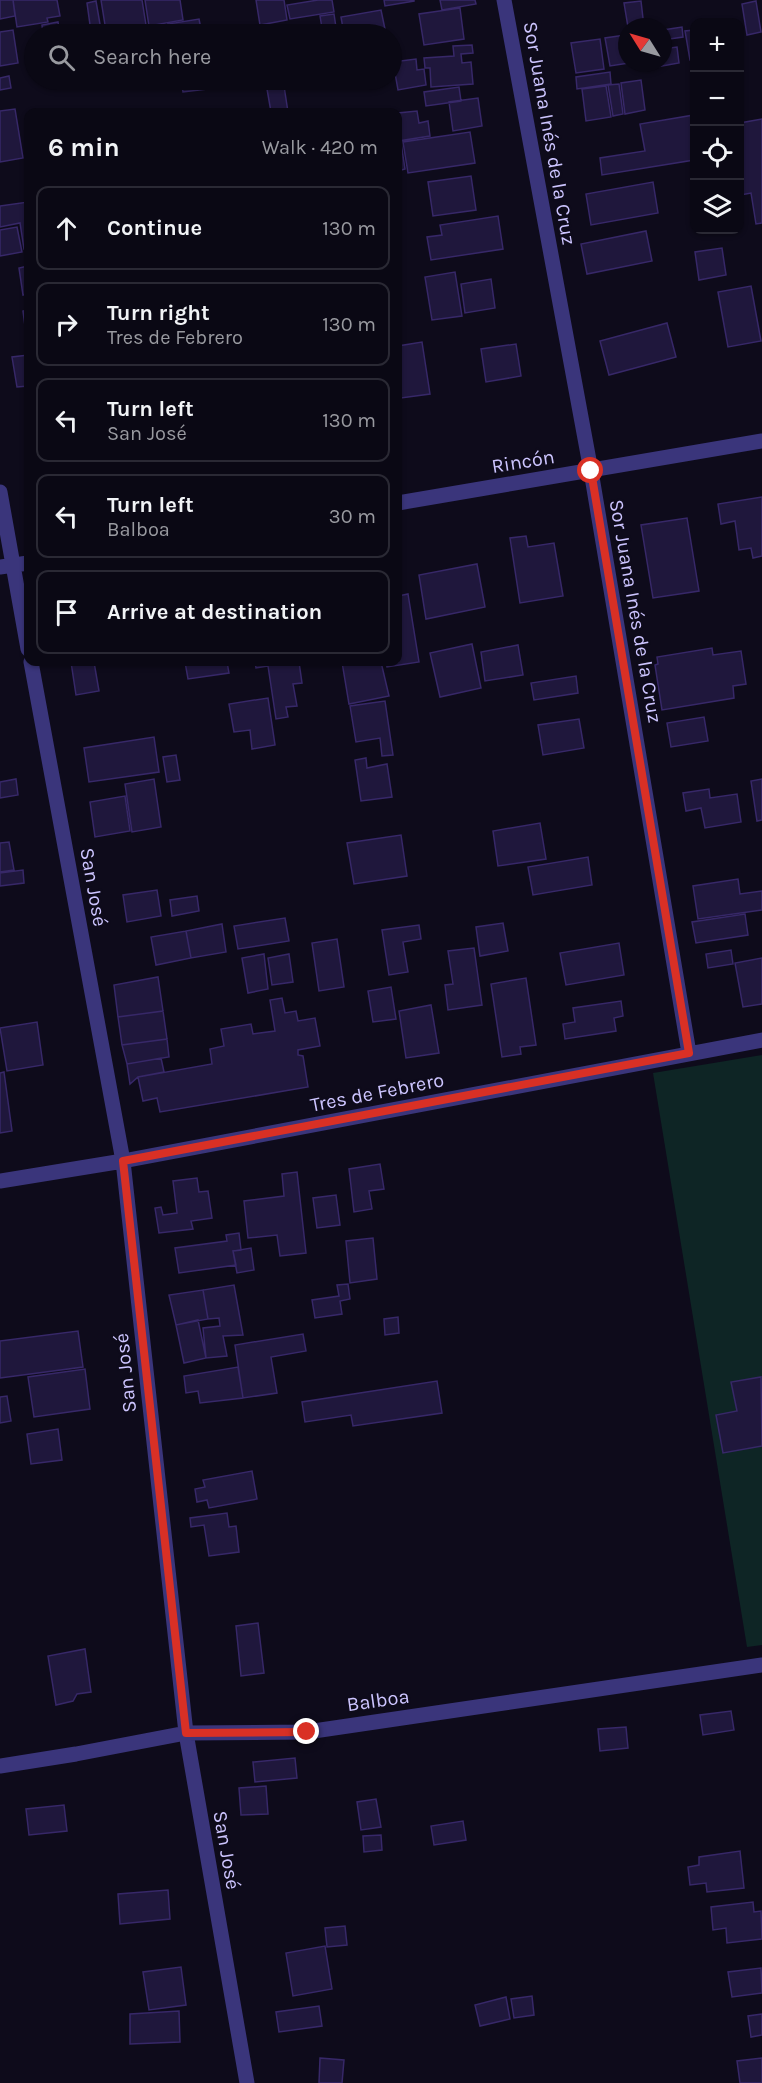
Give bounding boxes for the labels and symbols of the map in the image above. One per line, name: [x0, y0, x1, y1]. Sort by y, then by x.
north arrow: [618, 18, 672, 72]
street label: Sor Juana Inés de la Cruz: [519, 20, 581, 247]
street label: Rincón: [490, 445, 556, 478]
route start: [577, 457, 603, 483]
street label: Sor Juana Inés de la Cruz: [605, 498, 667, 725]
street label: San José: [75, 846, 112, 928]
street label: Tres de Febrero: [308, 1068, 446, 1117]
street label: San José: [110, 1332, 141, 1414]
street label: Balboa: [345, 1685, 411, 1716]
route end: [293, 1718, 319, 1744]
street label: San José: [208, 1809, 245, 1891]

